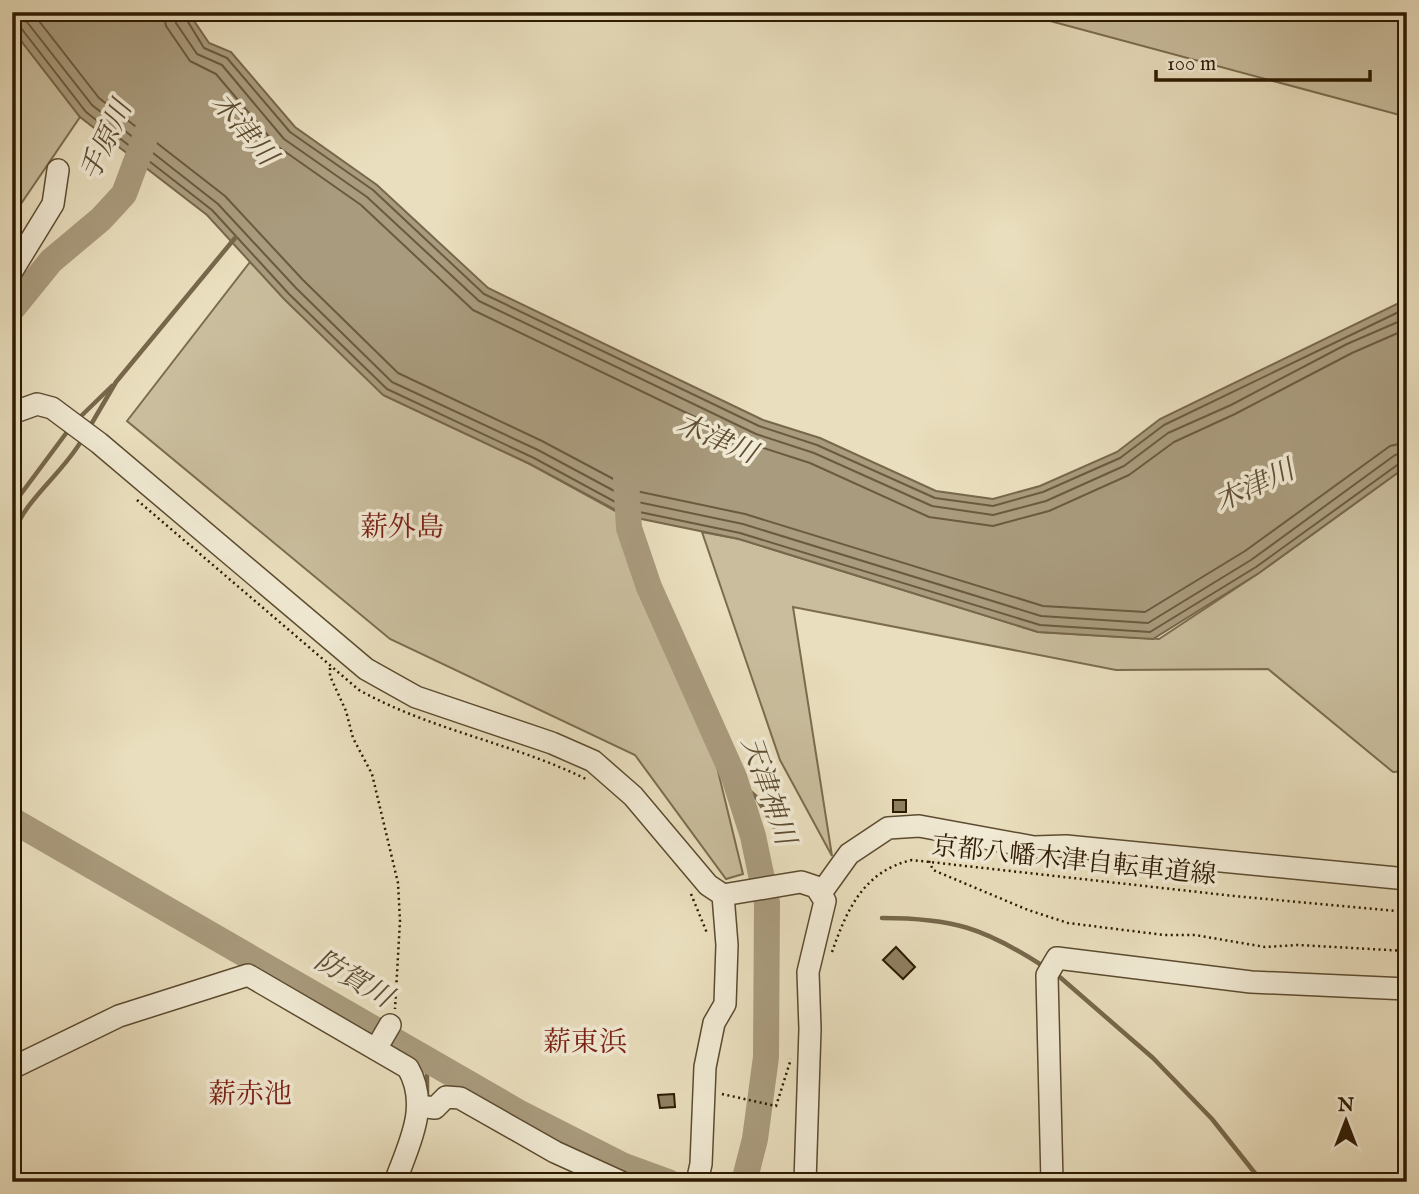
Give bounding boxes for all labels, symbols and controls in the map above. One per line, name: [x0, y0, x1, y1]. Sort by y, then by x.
scale bar: [1156, 38, 1370, 82]
text: 100 m: [1167, 51, 1216, 78]
water label: 木津川: [203, 87, 285, 176]
water label: 手原川: [73, 93, 142, 186]
water label: 木津川: [670, 407, 764, 474]
water label: 木津川: [1210, 452, 1303, 521]
district label: 薪外島: [360, 511, 444, 546]
water label: 天津神川: [732, 732, 803, 852]
street label: 京都八幡木津自転車道線: [930, 830, 1218, 892]
water label: 防賀川: [308, 944, 401, 1018]
district label: 薪東浜: [543, 1026, 627, 1061]
district label: 薪赤池: [208, 1078, 292, 1113]
north arrow: [1310, 1086, 1380, 1156]
text: N: [1337, 1094, 1355, 1118]

